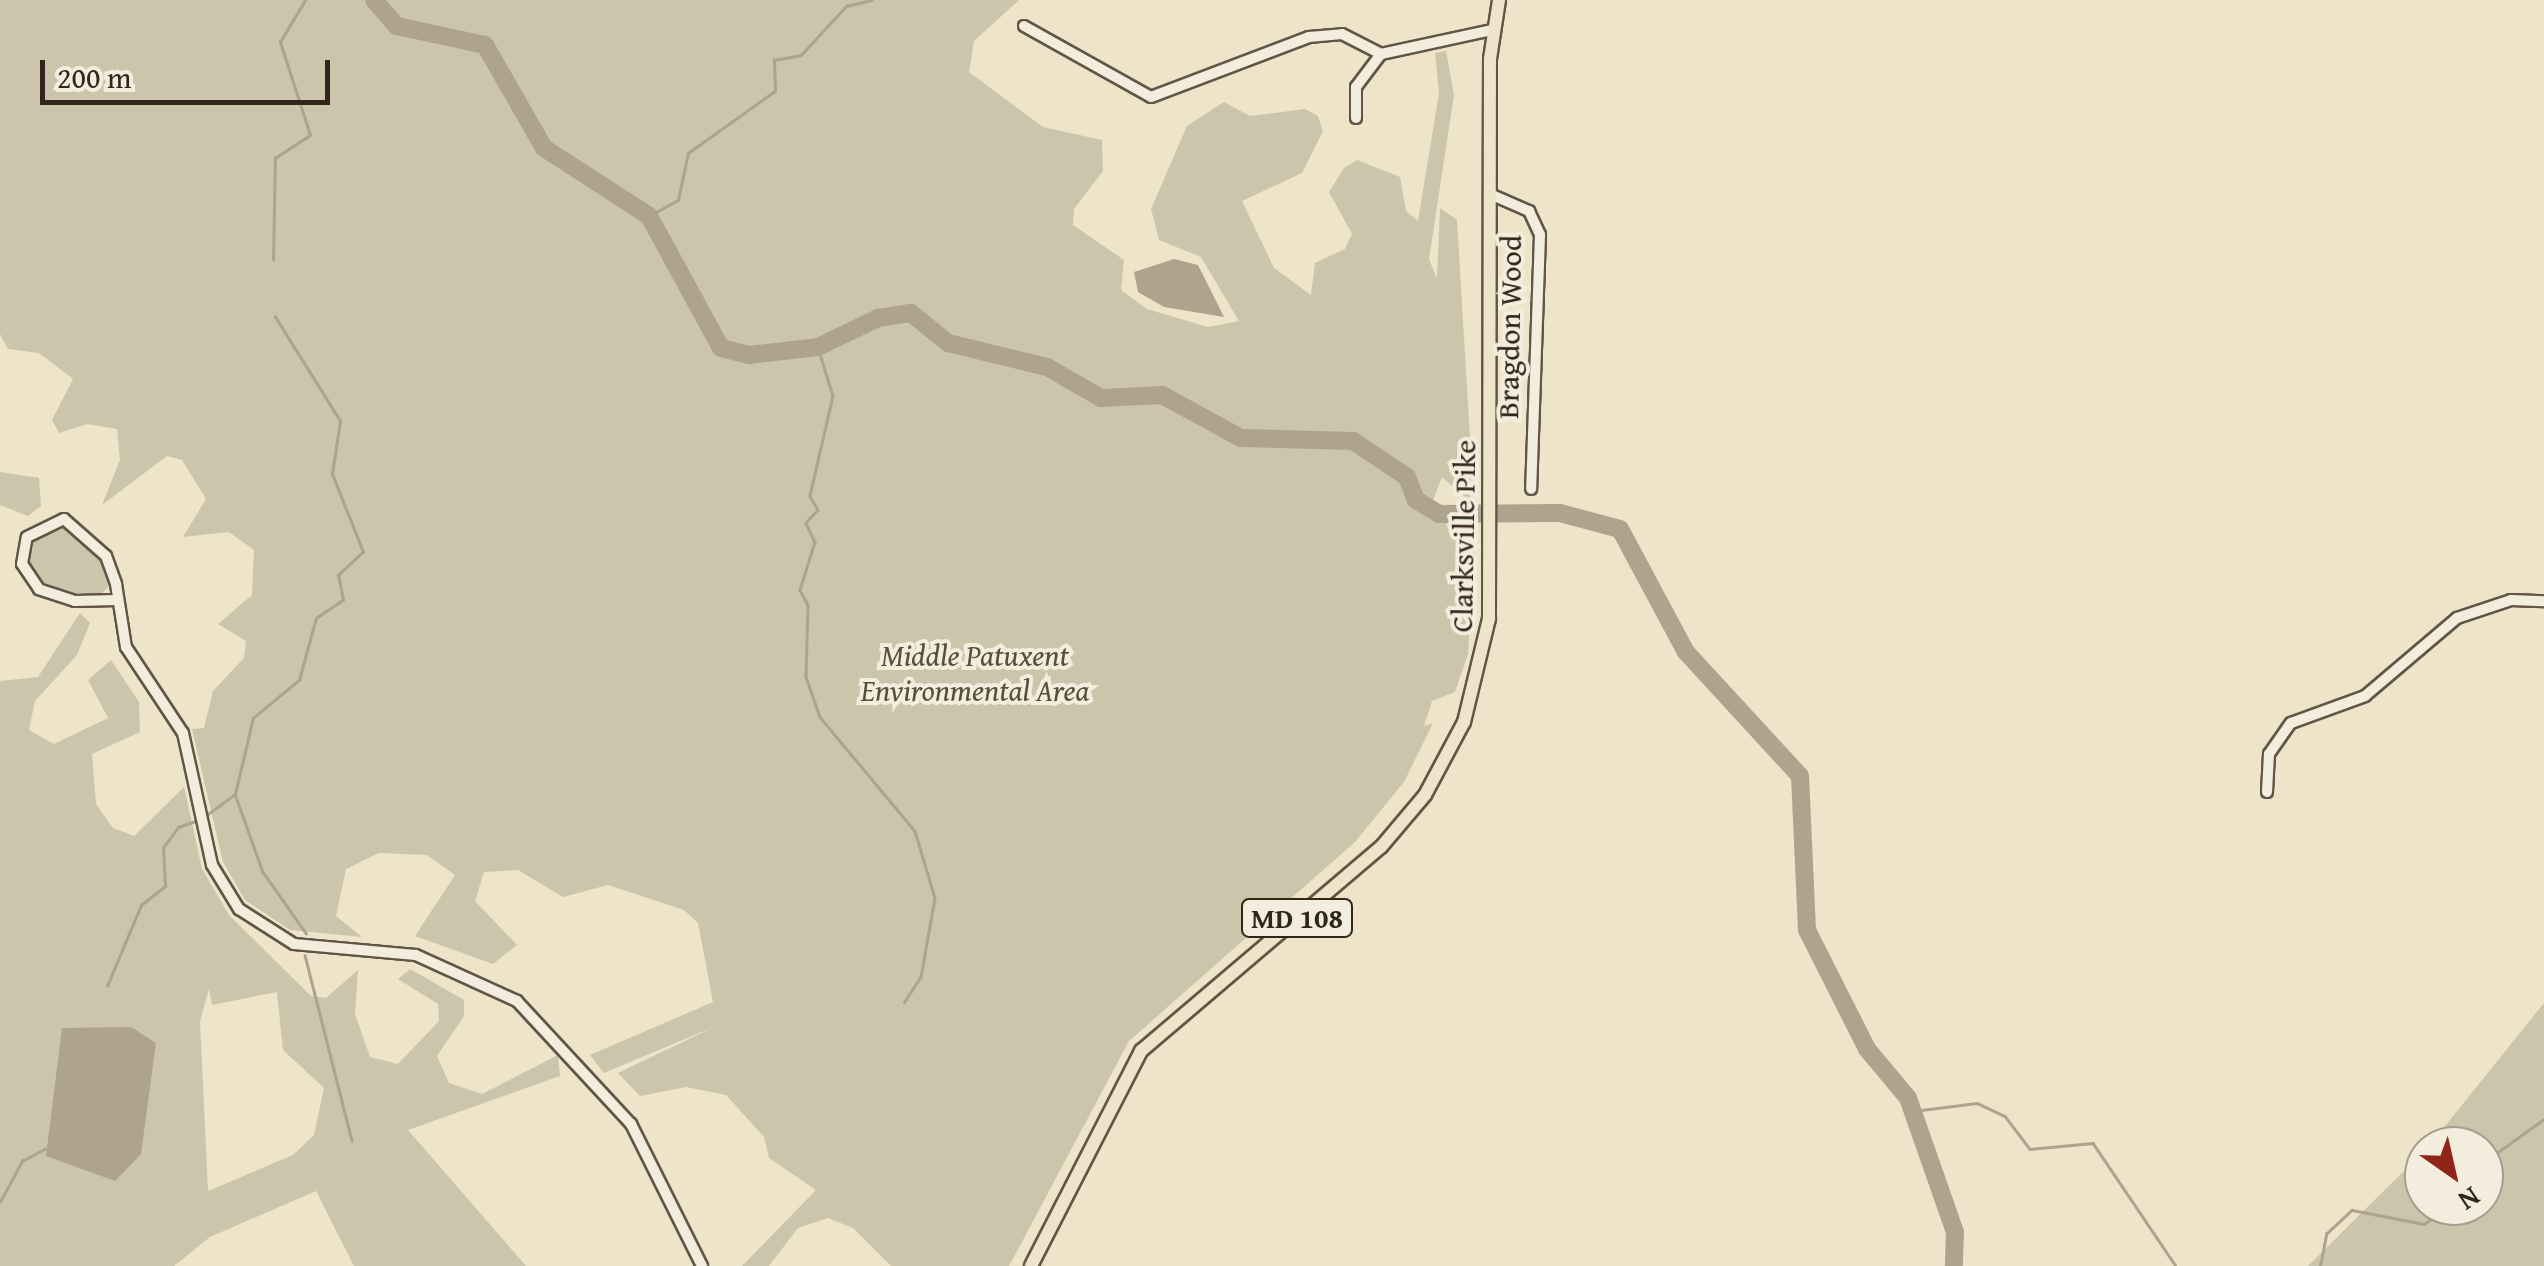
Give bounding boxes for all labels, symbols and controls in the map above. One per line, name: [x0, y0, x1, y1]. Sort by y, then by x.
scale bar: [45, 40, 335, 102]
text: 200 m: [57, 55, 131, 99]
street label: Bragdon Wood: [1489, 235, 1529, 419]
street label: Clarksville Pike: [1443, 439, 1483, 633]
park label: Middle Patuxent Environmental Area: [861, 637, 1089, 708]
road number: MD 108: [1240, 895, 1354, 941]
north arrow: [2404, 1126, 2504, 1226]
text: N: [2451, 1177, 2489, 1222]

